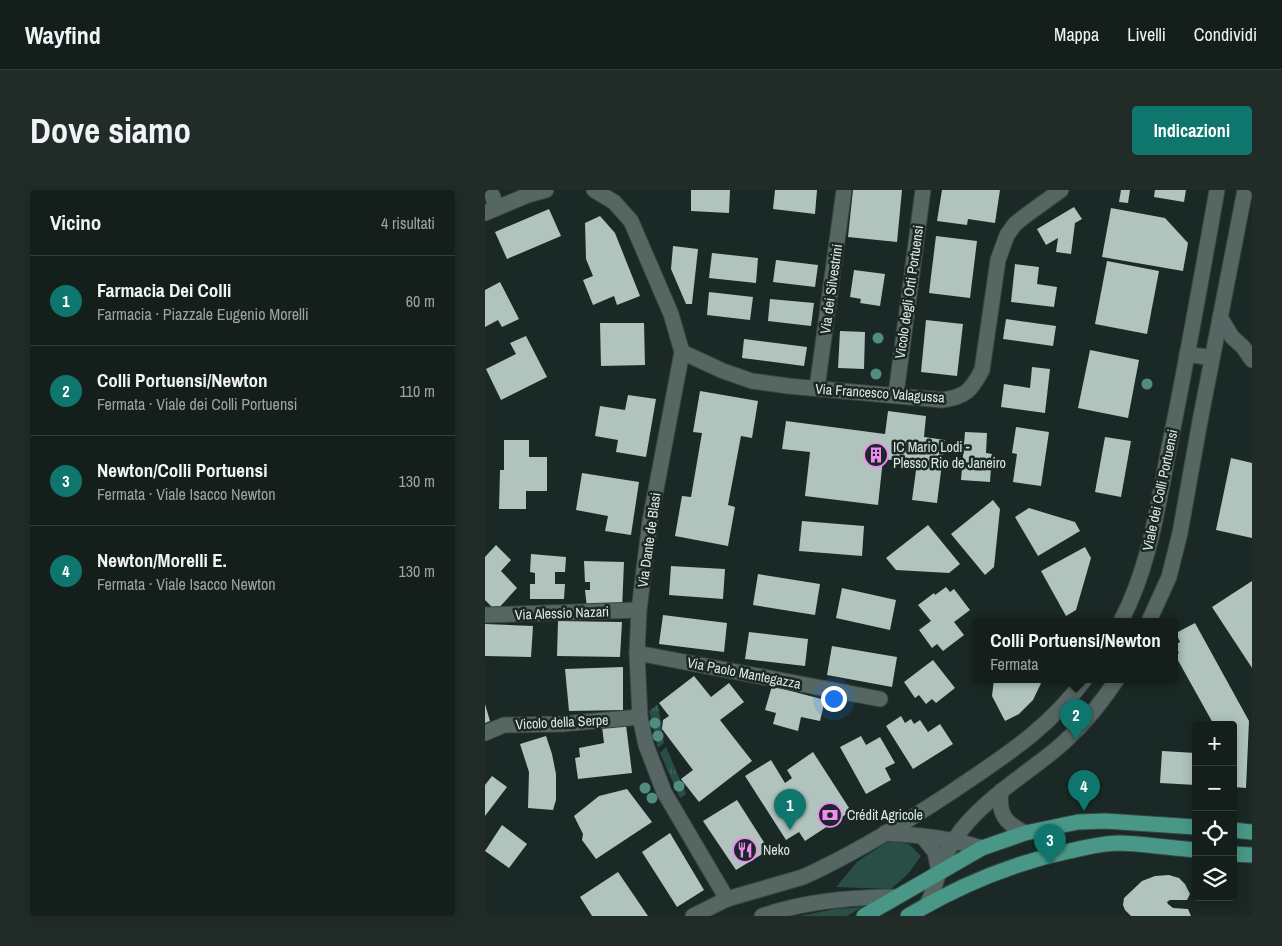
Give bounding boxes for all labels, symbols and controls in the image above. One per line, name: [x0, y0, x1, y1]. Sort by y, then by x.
text: Wayfind: [25, 19, 101, 51]
text: Mappa: [1054, 22, 1099, 47]
text: Livelli: [1127, 22, 1166, 47]
text: Condividi: [1194, 22, 1257, 47]
button: Indicazioni: [1132, 106, 1252, 155]
text: Dove siamo: [30, 107, 191, 154]
text: Vicino: [50, 208, 101, 237]
text: 4 risultati: [381, 212, 435, 234]
street label: Vicolo degli Orti Portuensi: [891, 224, 927, 360]
street label: Via dei Silvestrini: [816, 243, 846, 335]
text: Farmacia Dei Colli: [97, 277, 231, 303]
text: 1: [62, 290, 70, 312]
text: 60 m: [406, 290, 435, 312]
text: Farmacia · Piazzale Eugenio Morelli: [97, 303, 309, 325]
text: Colli Portuensi/Newton: [97, 367, 268, 393]
street label: Via Francesco Valagussa: [815, 379, 946, 407]
text: 2: [62, 380, 70, 402]
text: 110 m: [399, 380, 435, 402]
text: Fermata · Viale dei Colli Portuensi: [97, 393, 297, 415]
street label: Viale dei Colli Portuensi: [1138, 428, 1182, 552]
place label: IC Mario Lodi - Plesso Rio de Janeiro: [893, 438, 1006, 472]
building icon: IC Mario Lodi - Plesso Rio de Janeiro: [863, 442, 889, 468]
text: Newton/Colli Portuensi: [97, 457, 268, 483]
text: 3: [62, 470, 70, 492]
text: 130 m: [399, 470, 435, 492]
text: Fermata · Viale Isacco Newton: [97, 483, 276, 505]
street label: Via Dante de Blasi: [633, 491, 665, 589]
text: Newton/Morelli E.: [97, 547, 227, 573]
text: 4: [62, 560, 70, 582]
text: 130 m: [399, 560, 435, 582]
text: Fermata · Viale Isacco Newton: [97, 573, 276, 595]
street label: Via Alessio Nazari: [515, 602, 609, 624]
popup: [973, 618, 1178, 683]
text: Colli Portuensi/Newton: [990, 627, 1161, 653]
street label: Via Paolo Mantegazza: [686, 653, 803, 693]
text: Fermata: [990, 653, 1038, 675]
your location: [821, 686, 847, 712]
pin: 2: [1060, 699, 1092, 740]
street label: Vicolo della Serpe: [515, 711, 609, 733]
map controls: [1192, 721, 1237, 901]
button: +: [1192, 721, 1237, 766]
button: −: [1192, 766, 1237, 811]
pin: 4: [1068, 770, 1100, 811]
pin: 1: [774, 789, 806, 830]
bank icon: Crédit Agricole: [817, 802, 843, 828]
place label: Crédit Agricole: [847, 806, 923, 824]
button: locate: [1192, 811, 1237, 856]
pin: 3: [1034, 824, 1066, 865]
restaurant icon: Neko: [732, 837, 758, 863]
place label: Neko: [763, 841, 790, 859]
button: layers: [1192, 856, 1237, 901]

